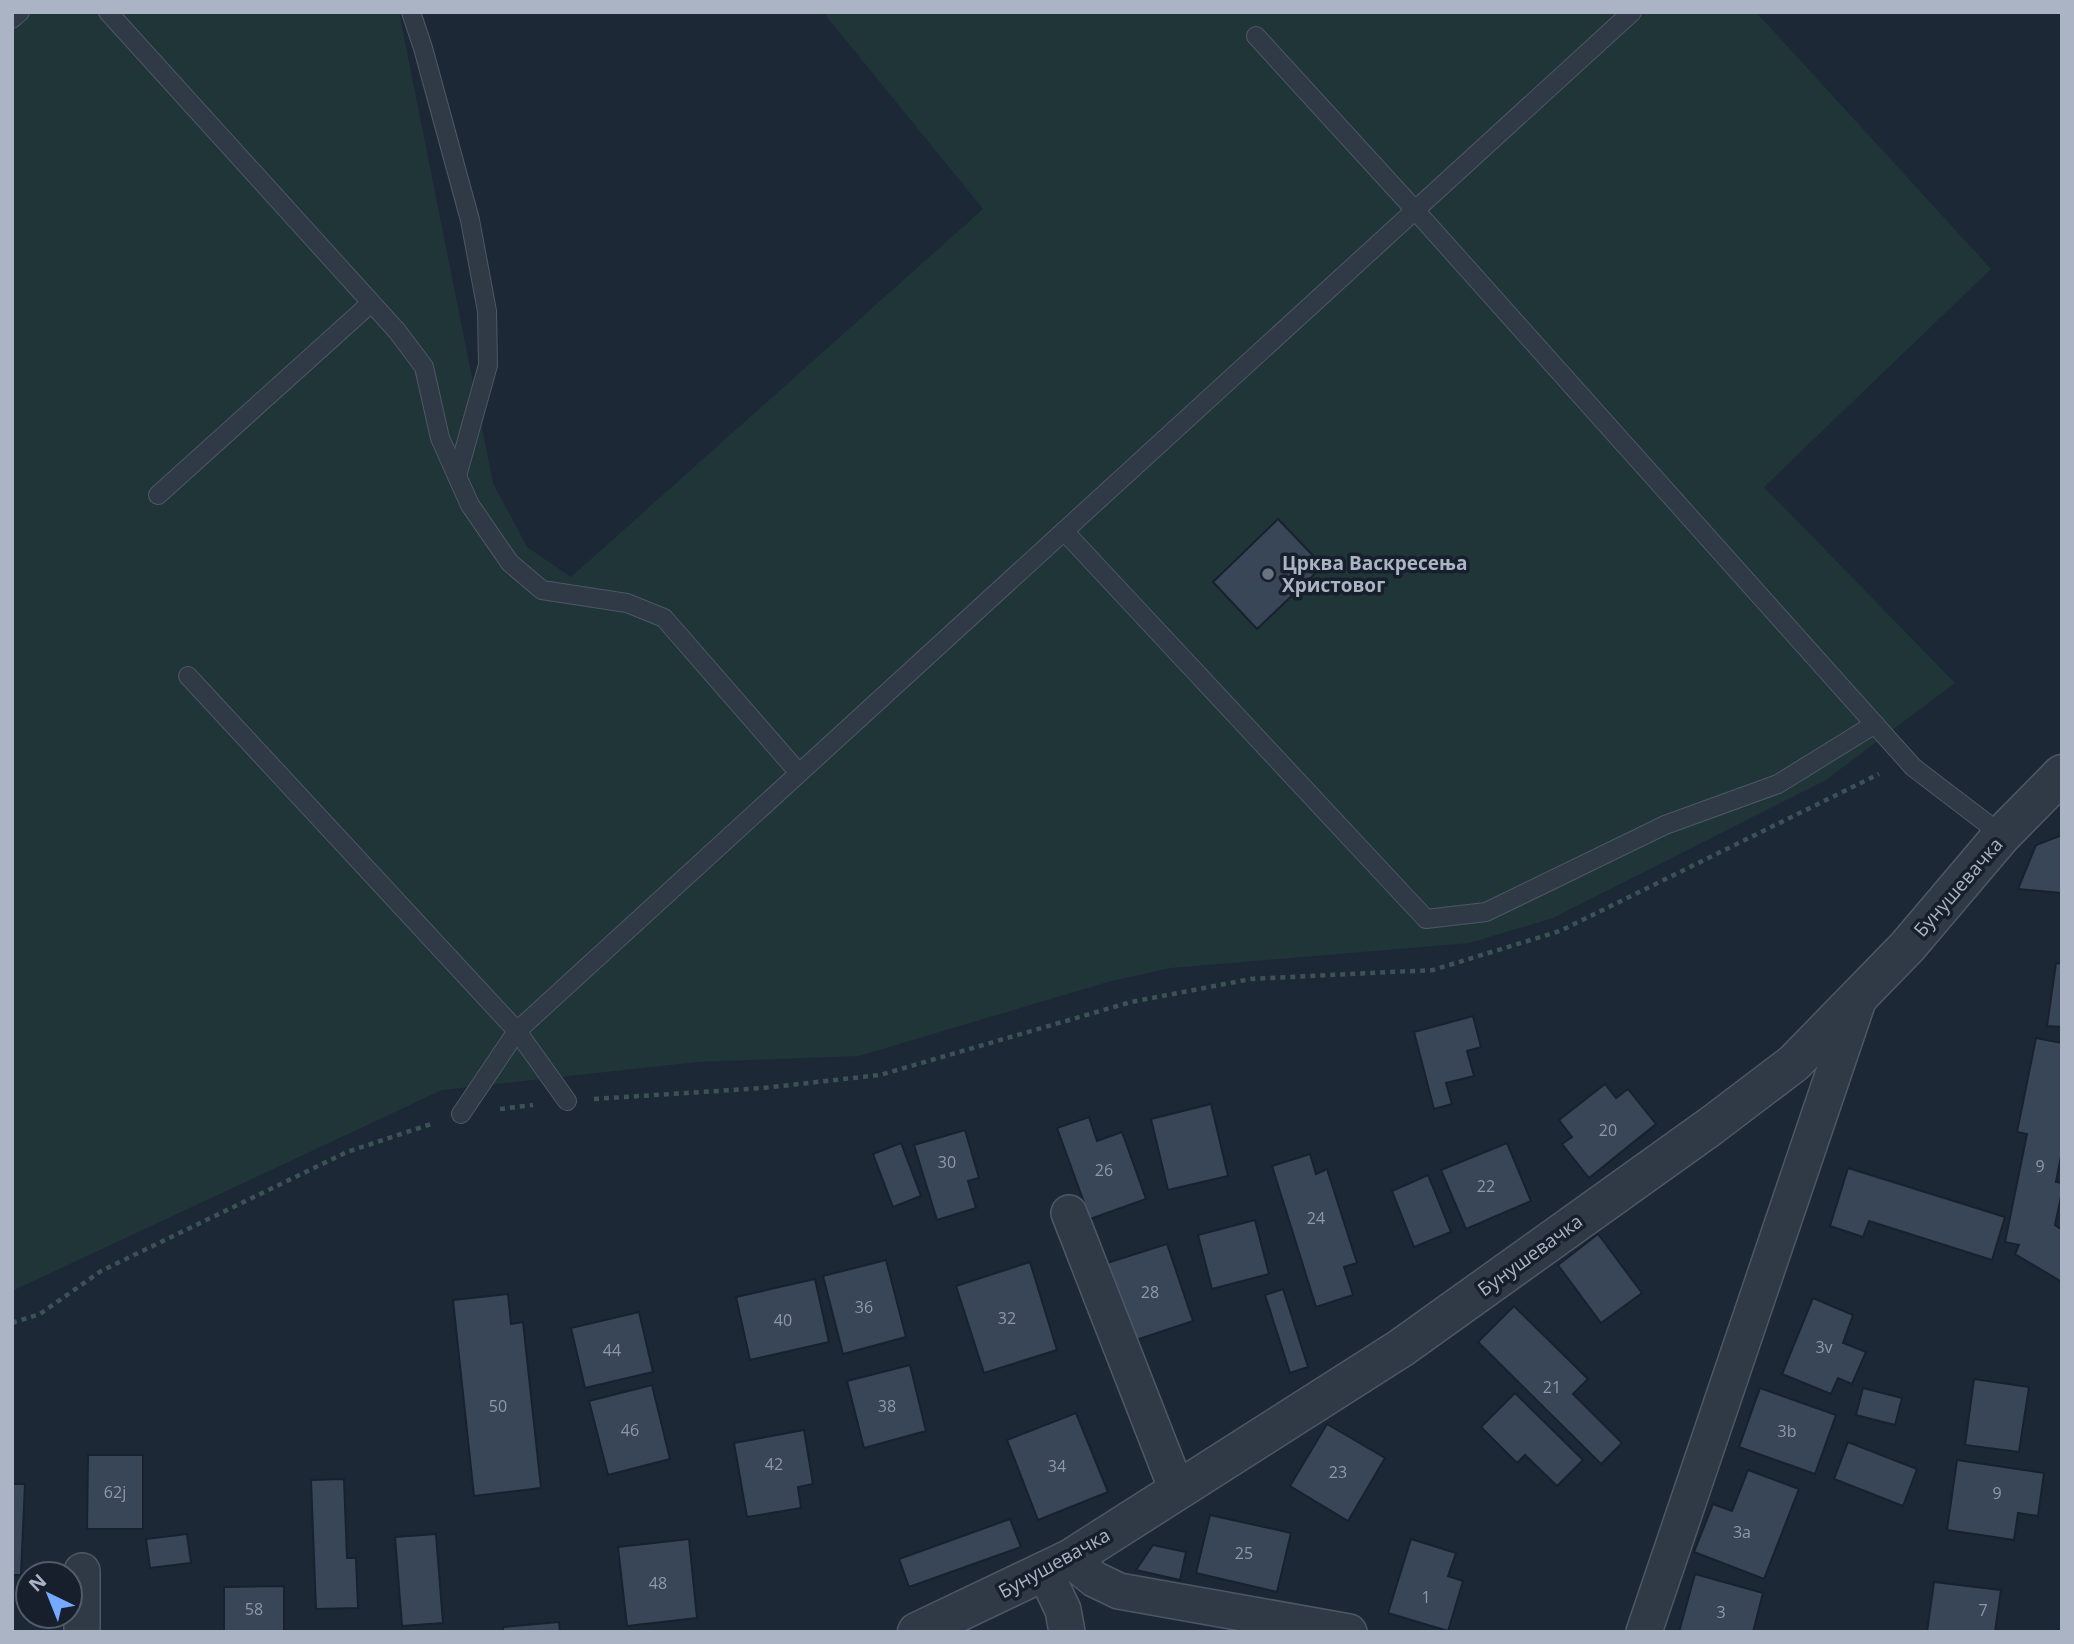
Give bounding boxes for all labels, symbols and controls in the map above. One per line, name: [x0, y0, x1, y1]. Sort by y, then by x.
place label: Црква Васкресења Христовог: [1282, 550, 1467, 598]
marker: Црква Васкресења Христовог: [1260, 566, 1276, 582]
street label: Бунушевачка: [1908, 832, 2008, 942]
house number: 20: [1599, 1119, 1617, 1141]
house number: 30: [938, 1151, 956, 1173]
house number: 9: [2035, 1155, 2045, 1177]
house number: 26: [1095, 1159, 1113, 1181]
house number: 22: [1477, 1175, 1495, 1197]
house number: 24: [1307, 1207, 1325, 1229]
street label: Бунушевачка: [1472, 1208, 1588, 1302]
house number: 28: [1141, 1281, 1159, 1303]
house number: 36: [855, 1296, 873, 1318]
house number: 32: [998, 1307, 1016, 1329]
house number: 40: [774, 1309, 792, 1331]
house number: 3v: [1815, 1336, 1833, 1358]
house number: 44: [603, 1339, 621, 1361]
house number: 21: [1543, 1376, 1561, 1398]
house number: 50: [489, 1395, 507, 1417]
house number: 38: [878, 1395, 896, 1417]
house number: 46: [621, 1419, 639, 1441]
house number: 3b: [1778, 1420, 1796, 1442]
house number: 42: [765, 1453, 783, 1475]
house number: 34: [1048, 1455, 1066, 1477]
house number: 23: [1329, 1461, 1347, 1483]
house number: 62j: [104, 1481, 126, 1503]
house number: 9: [1992, 1482, 2002, 1504]
house number: 3a: [1733, 1521, 1751, 1543]
street label: Бунушевачка: [994, 1522, 1114, 1604]
house number: 25: [1235, 1542, 1253, 1564]
north arrow: [14, 1560, 84, 1630]
text: N: [23, 1568, 52, 1597]
house number: 48: [649, 1572, 667, 1594]
house number: 1: [1421, 1586, 1431, 1608]
house number: 58: [245, 1598, 263, 1620]
house number: 7: [1978, 1599, 1988, 1621]
house number: 3: [1716, 1601, 1726, 1623]

